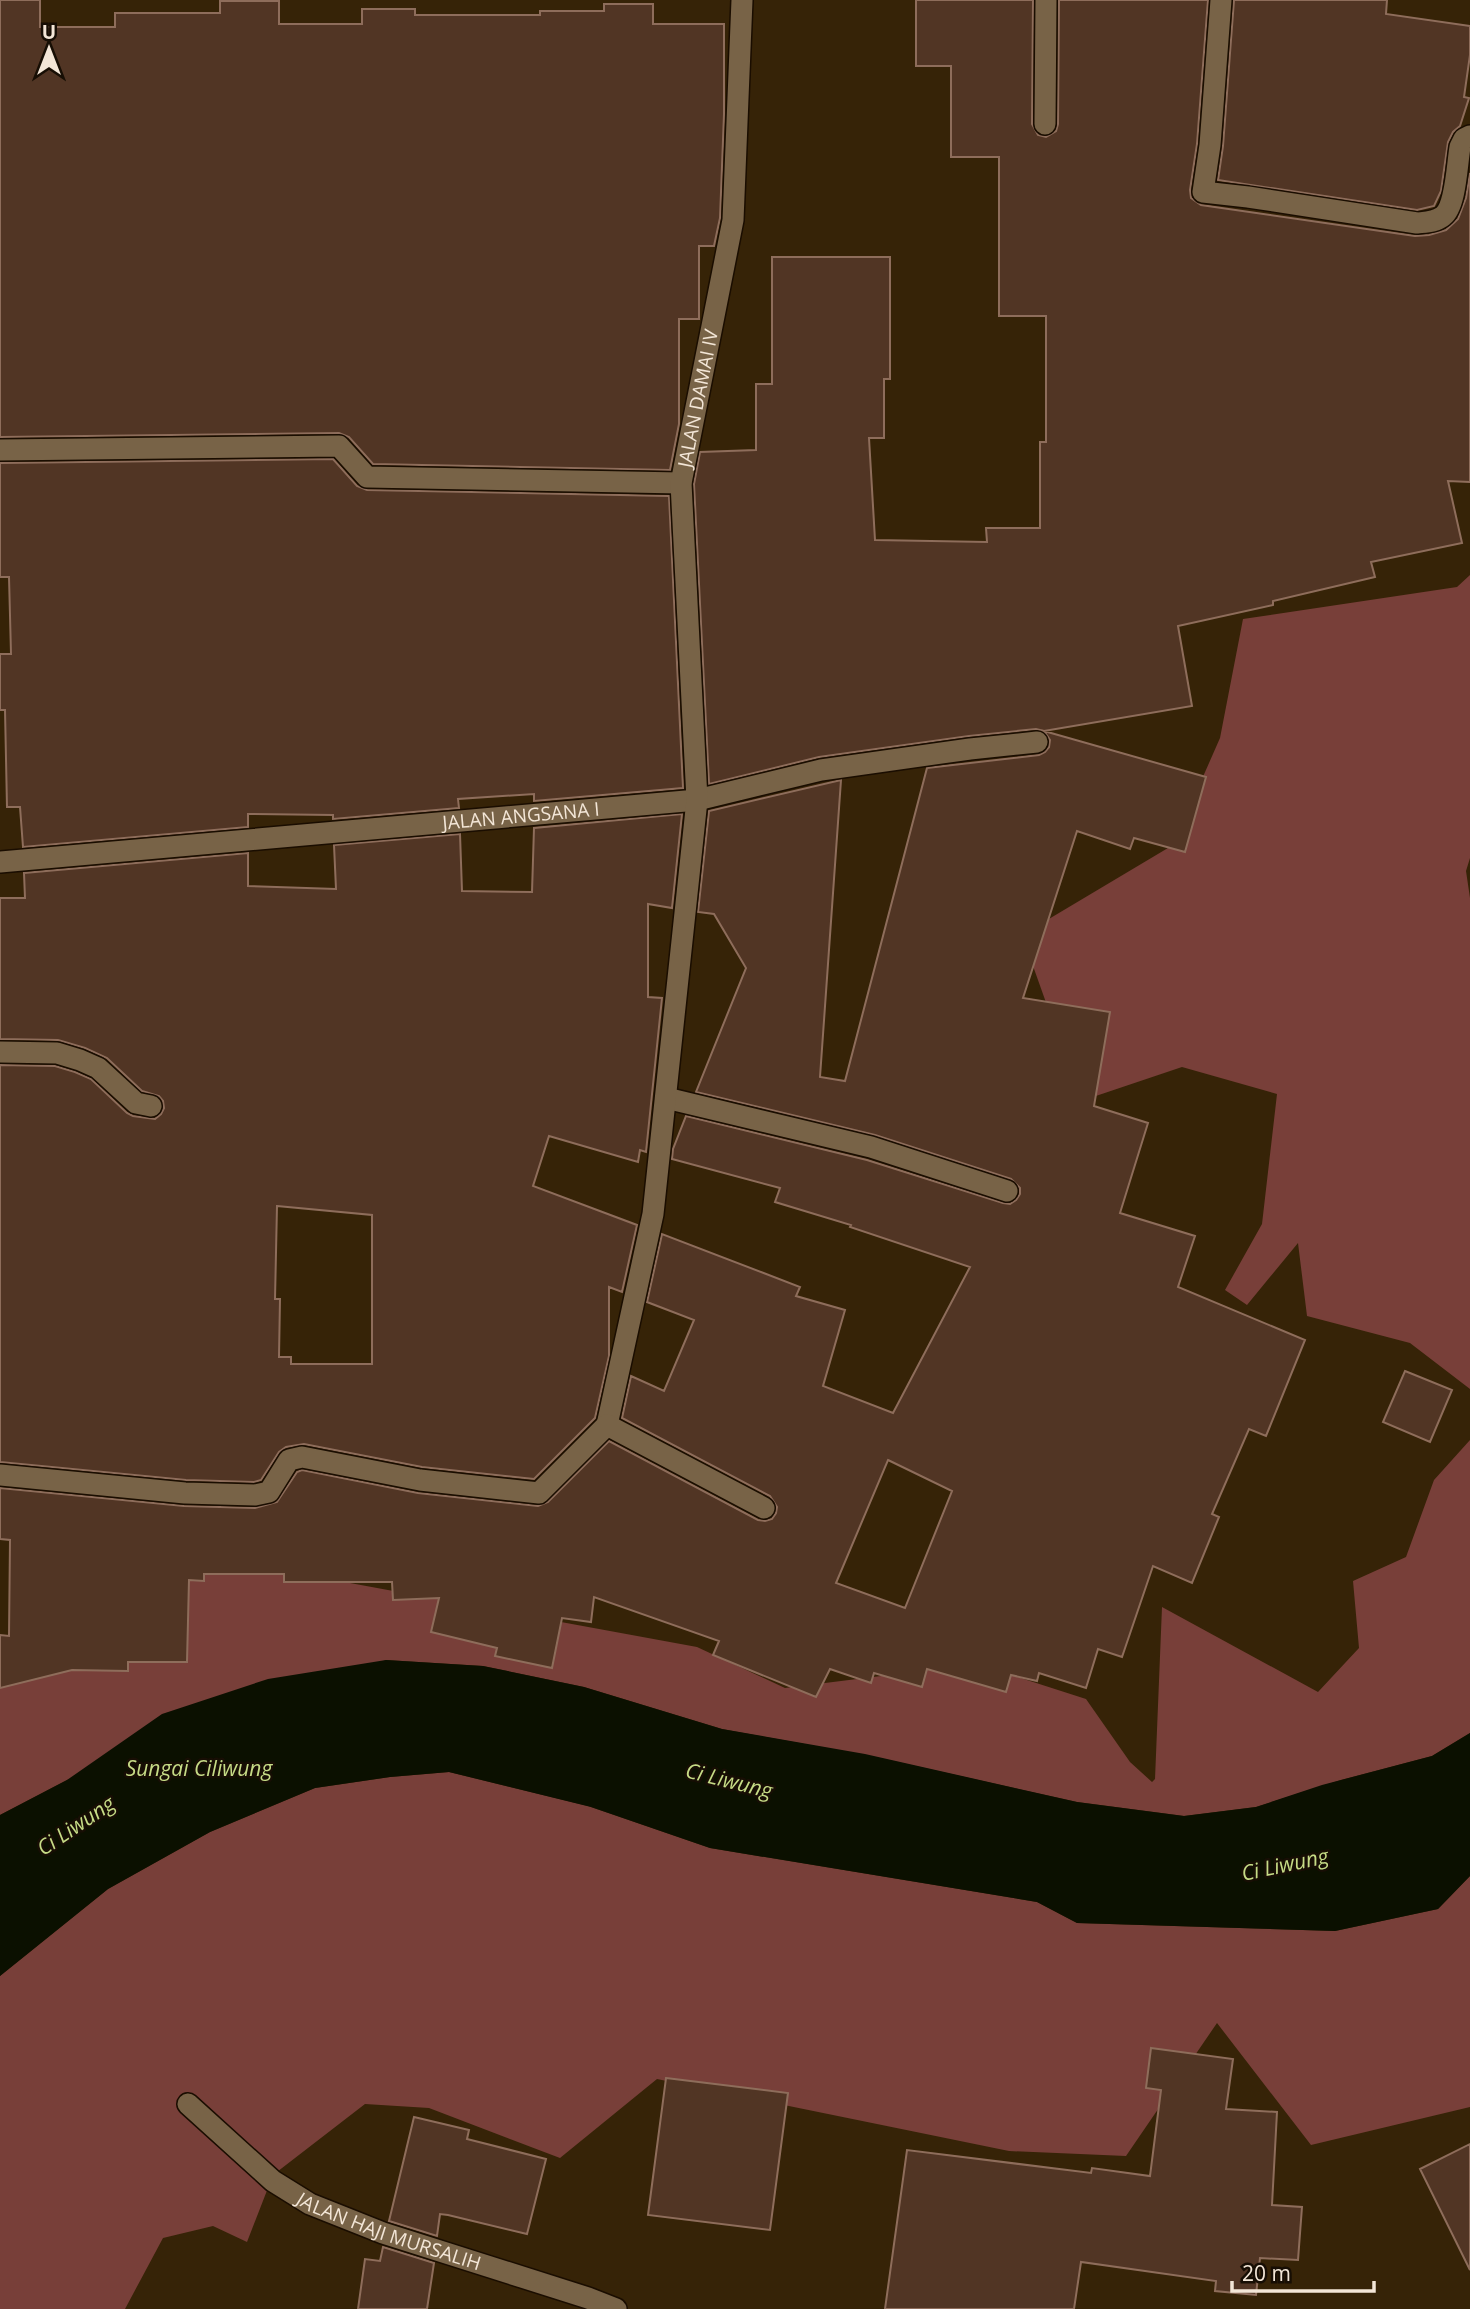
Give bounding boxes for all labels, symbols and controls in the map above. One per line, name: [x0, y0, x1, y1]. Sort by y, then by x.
north arrow: [14, 14, 84, 84]
text: U: [42, 19, 56, 45]
street label: JALAN DAMAI IV: [671, 326, 724, 472]
street label: JALAN ANGSANA I: [439, 796, 601, 836]
water label: Sungai Ciliwung: [126, 1754, 273, 1782]
water label: Ci Liwung: [683, 1756, 777, 1805]
water label: Ci Liwung: [31, 1788, 121, 1862]
water label: Ci Liwung: [1239, 1841, 1332, 1887]
street label: JALAN HAJI MURSALIH: [290, 2185, 484, 2276]
scale bar: [1232, 2250, 1374, 2294]
text: 20 m: [1242, 2259, 1291, 2287]

